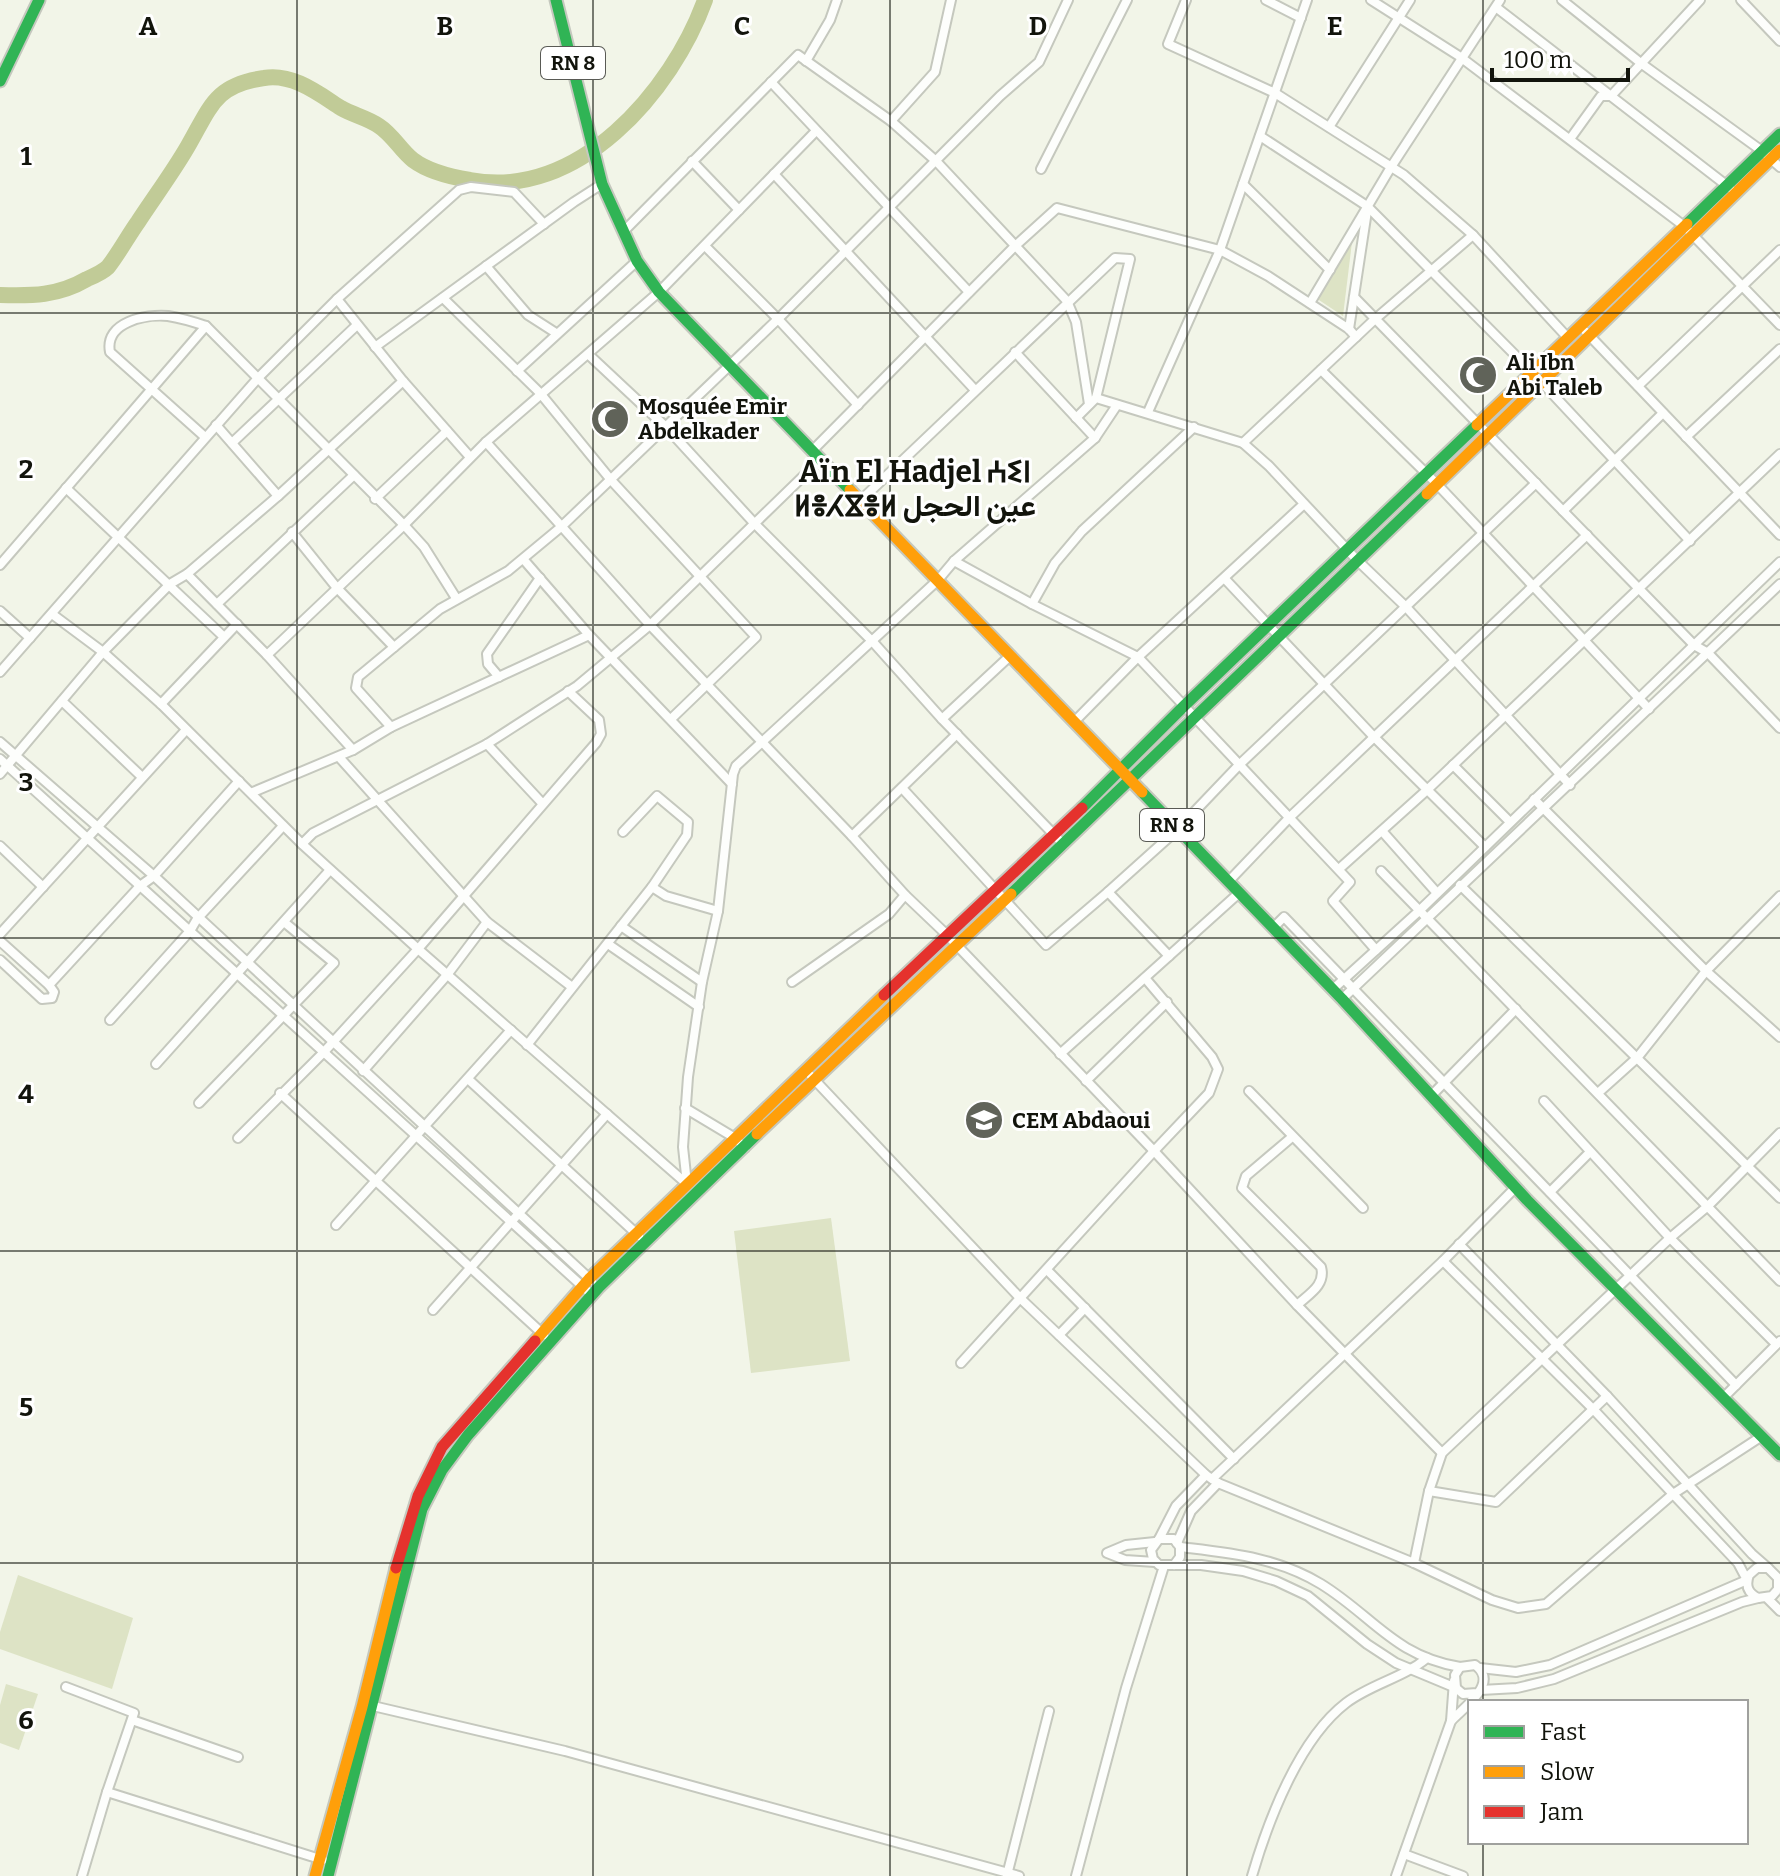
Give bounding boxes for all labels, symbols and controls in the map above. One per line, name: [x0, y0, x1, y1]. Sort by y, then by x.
text: A: [139, 11, 158, 42]
text: B: [437, 11, 453, 42]
text: C: [734, 11, 750, 42]
text: D: [1029, 11, 1047, 42]
text: E: [1327, 11, 1343, 42]
scale bar: [1492, 32, 1628, 82]
text: 100 m: [1504, 46, 1572, 74]
road number: RN 8: [541, 47, 605, 79]
text: 1: [20, 141, 32, 172]
place label: Ali Ibn Abi Taleb: [1506, 349, 1602, 401]
mosque icon: Ali Ibn Abi Taleb: [1457, 354, 1499, 396]
place label: Mosquée Emir Abdelkader: [638, 393, 788, 445]
mosque icon: Mosquée Emir Abdelkader: [589, 398, 631, 440]
text: 2: [19, 454, 33, 485]
district label: Aïn El Hadjel ⵄⵉⵏ ⵍⴻⵃⴵⴻⵍ عين الحجل: [794, 454, 1036, 524]
text: 3: [19, 767, 33, 798]
road number: RN 8: [1140, 809, 1204, 841]
text: 4: [18, 1079, 34, 1110]
school or university icon: CEM Abdaoui: [963, 1099, 1005, 1141]
place label: CEM Abdaoui: [1012, 1107, 1150, 1134]
text: 5: [19, 1392, 33, 1423]
legend: [1468, 1700, 1748, 1844]
text: 6: [18, 1705, 34, 1736]
text: Fast: [1540, 1718, 1586, 1746]
text: Slow: [1540, 1758, 1595, 1786]
text: Jam: [1539, 1798, 1584, 1826]

